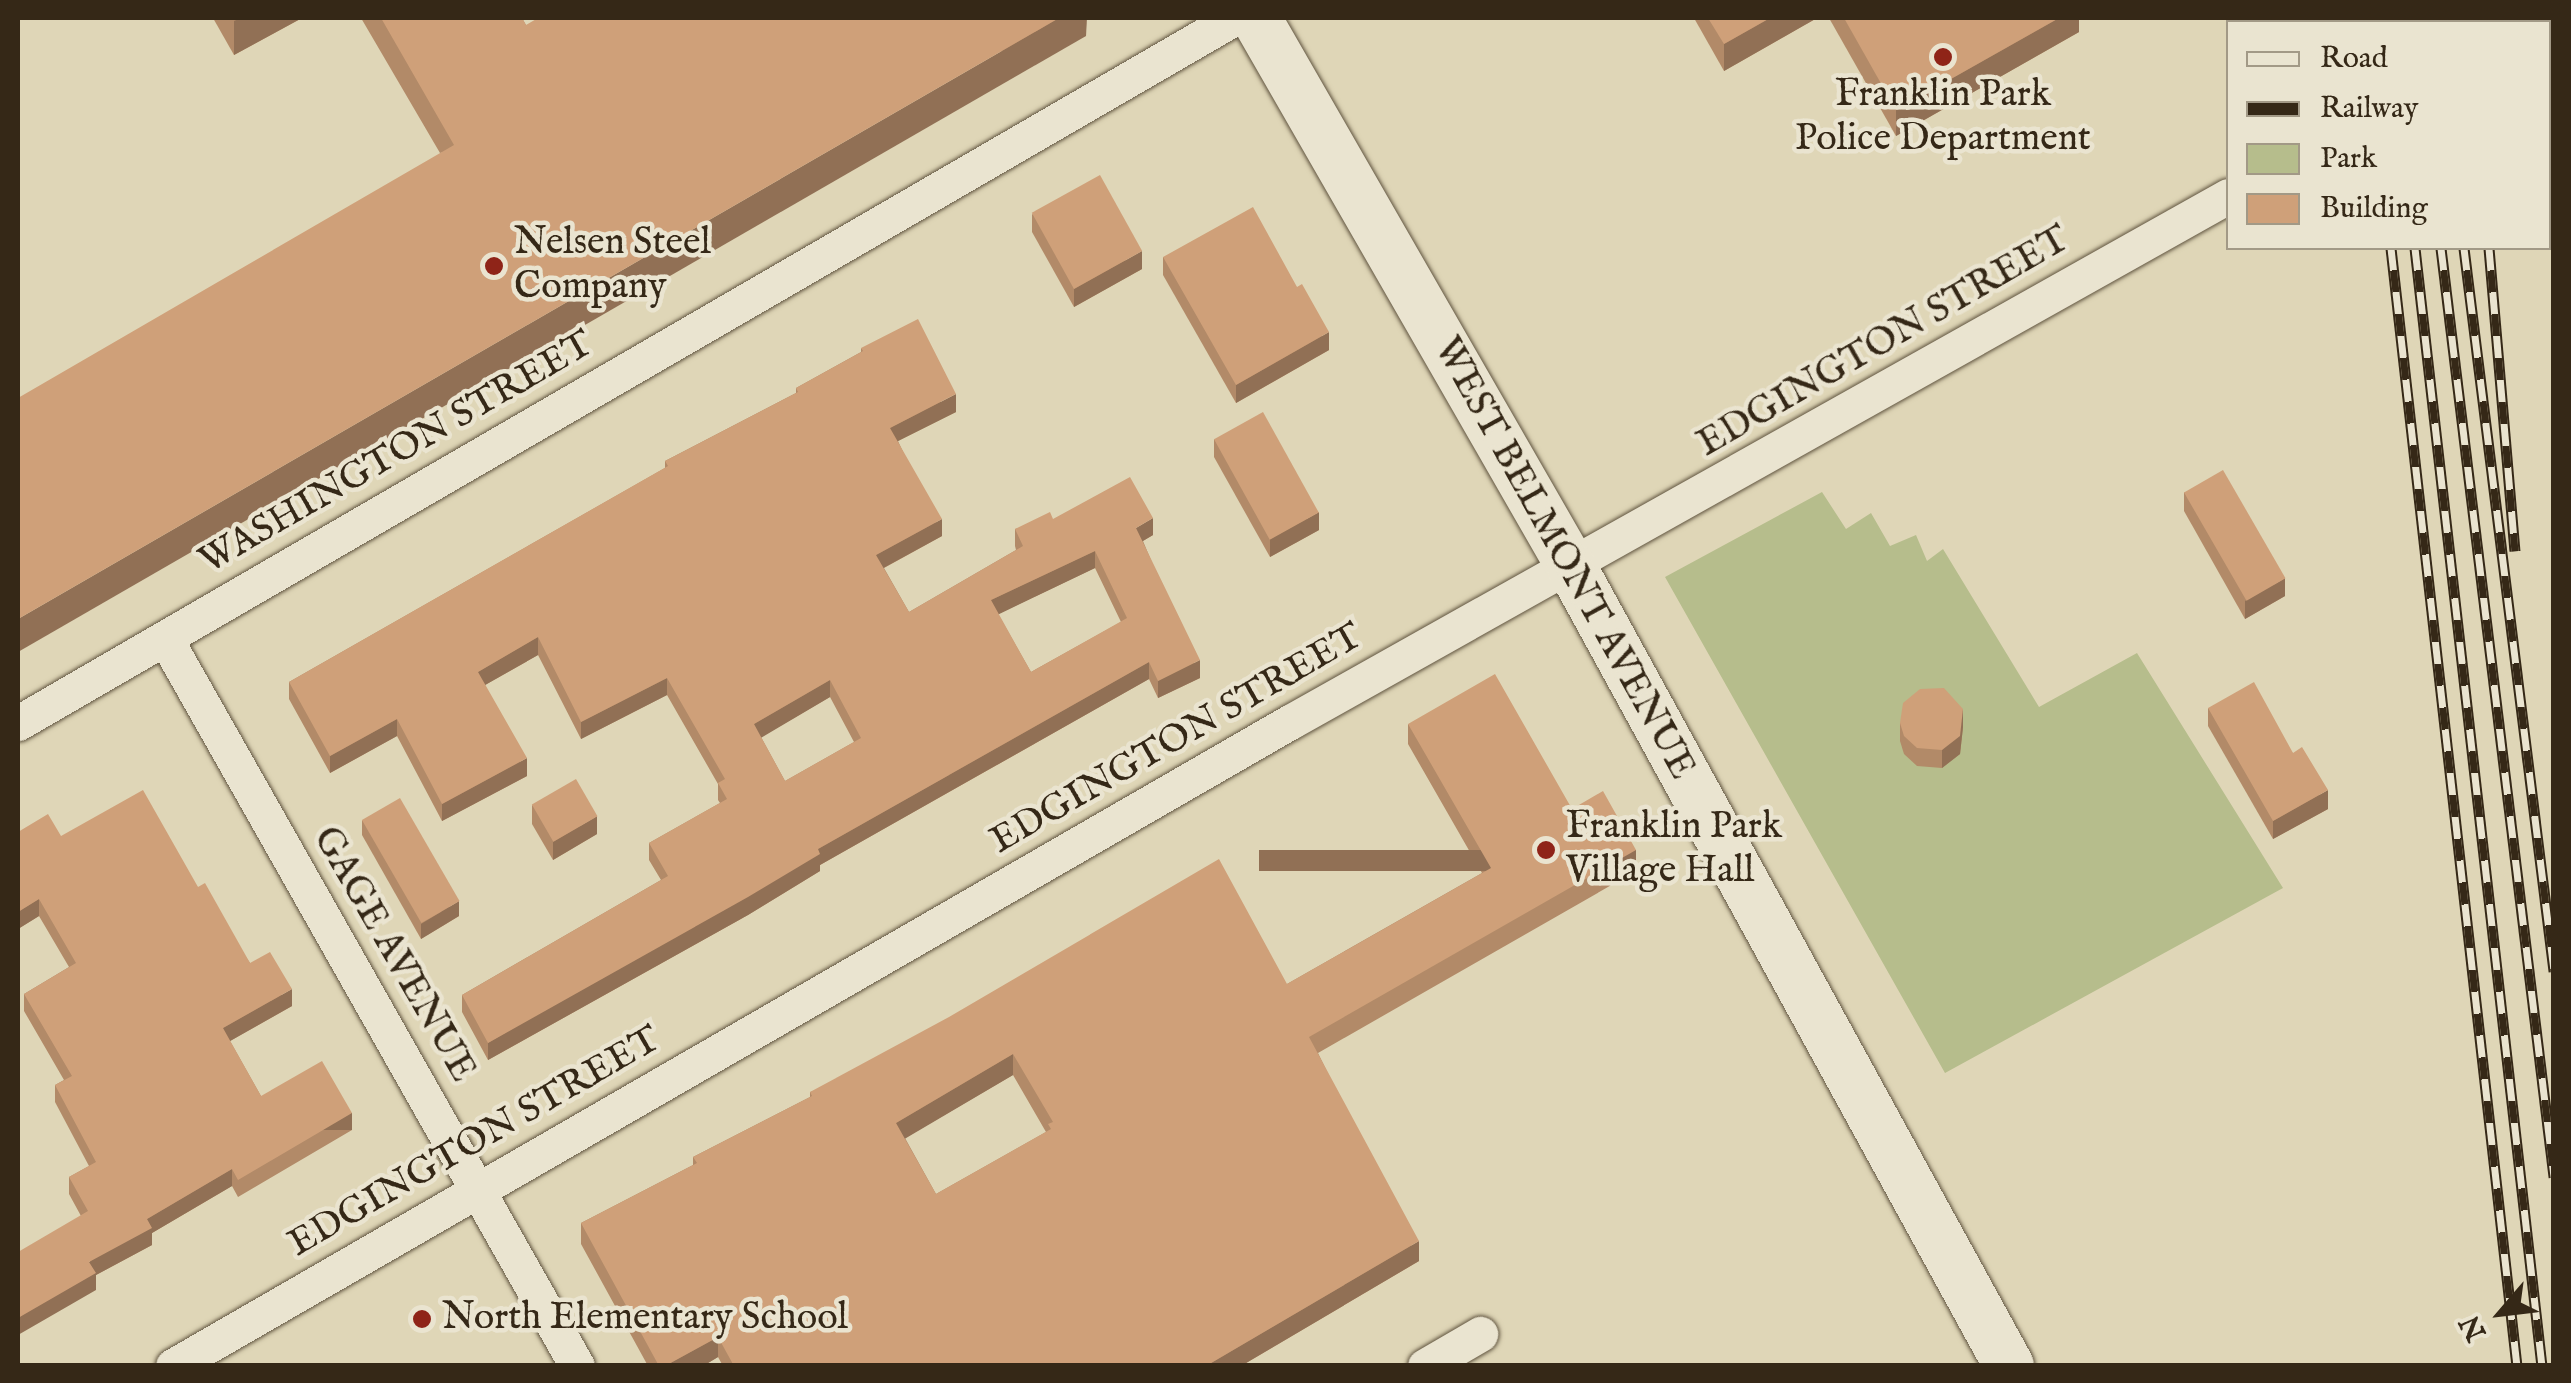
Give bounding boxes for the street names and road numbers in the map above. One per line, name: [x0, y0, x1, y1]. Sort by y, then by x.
street label: EDGINGTON STREET: [1690, 218, 2078, 468]
street label: WASHINGTON STREET: [192, 323, 602, 585]
street label: WEST BELMONT AVENUE: [1422, 330, 1704, 788]
street label: EDGINGTON STREET: [983, 615, 1371, 865]
street label: GAGE AVENUE: [302, 820, 484, 1090]
street label: EDGINGTON STREET: [281, 1018, 669, 1268]

